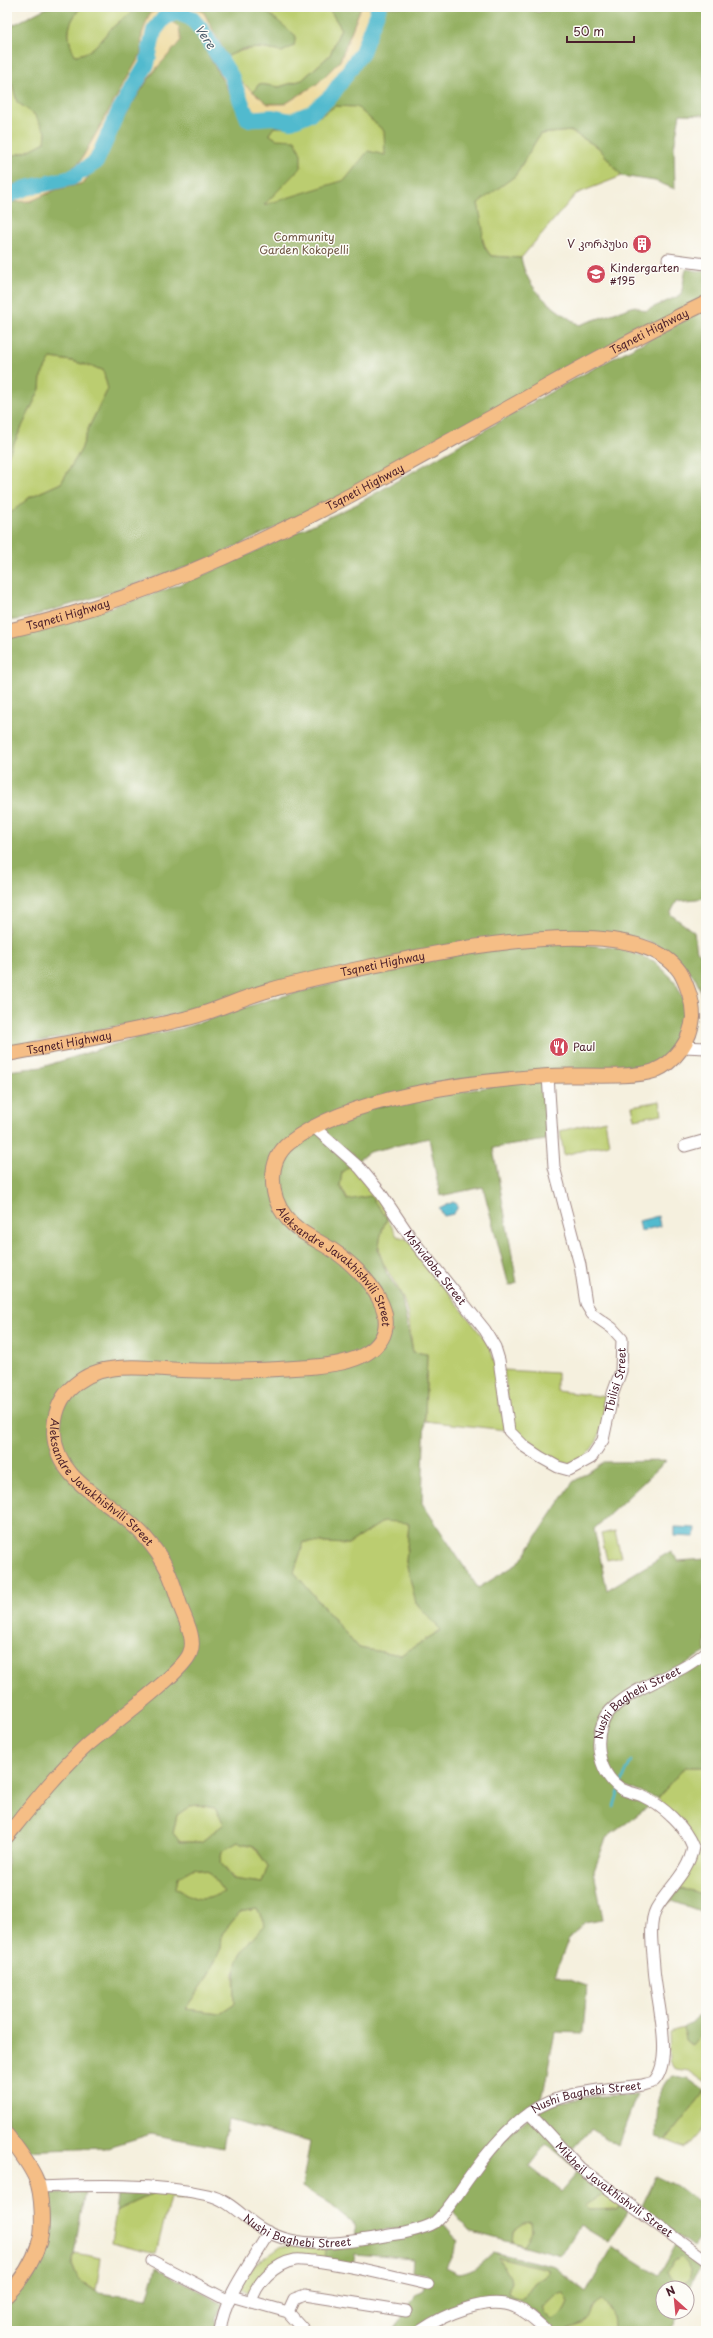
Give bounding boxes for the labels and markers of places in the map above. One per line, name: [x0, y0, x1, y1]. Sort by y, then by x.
building icon: V კორპუსი: [631, 233, 653, 255]
place label: V კორპუსი: [567, 235, 628, 252]
place label: Kindergarten #195: [610, 259, 680, 289]
school or university icon: Kindergarten #195: [585, 263, 607, 285]
restaurant icon: Paul: [548, 1036, 570, 1058]
place label: Paul: [573, 1038, 595, 1055]

